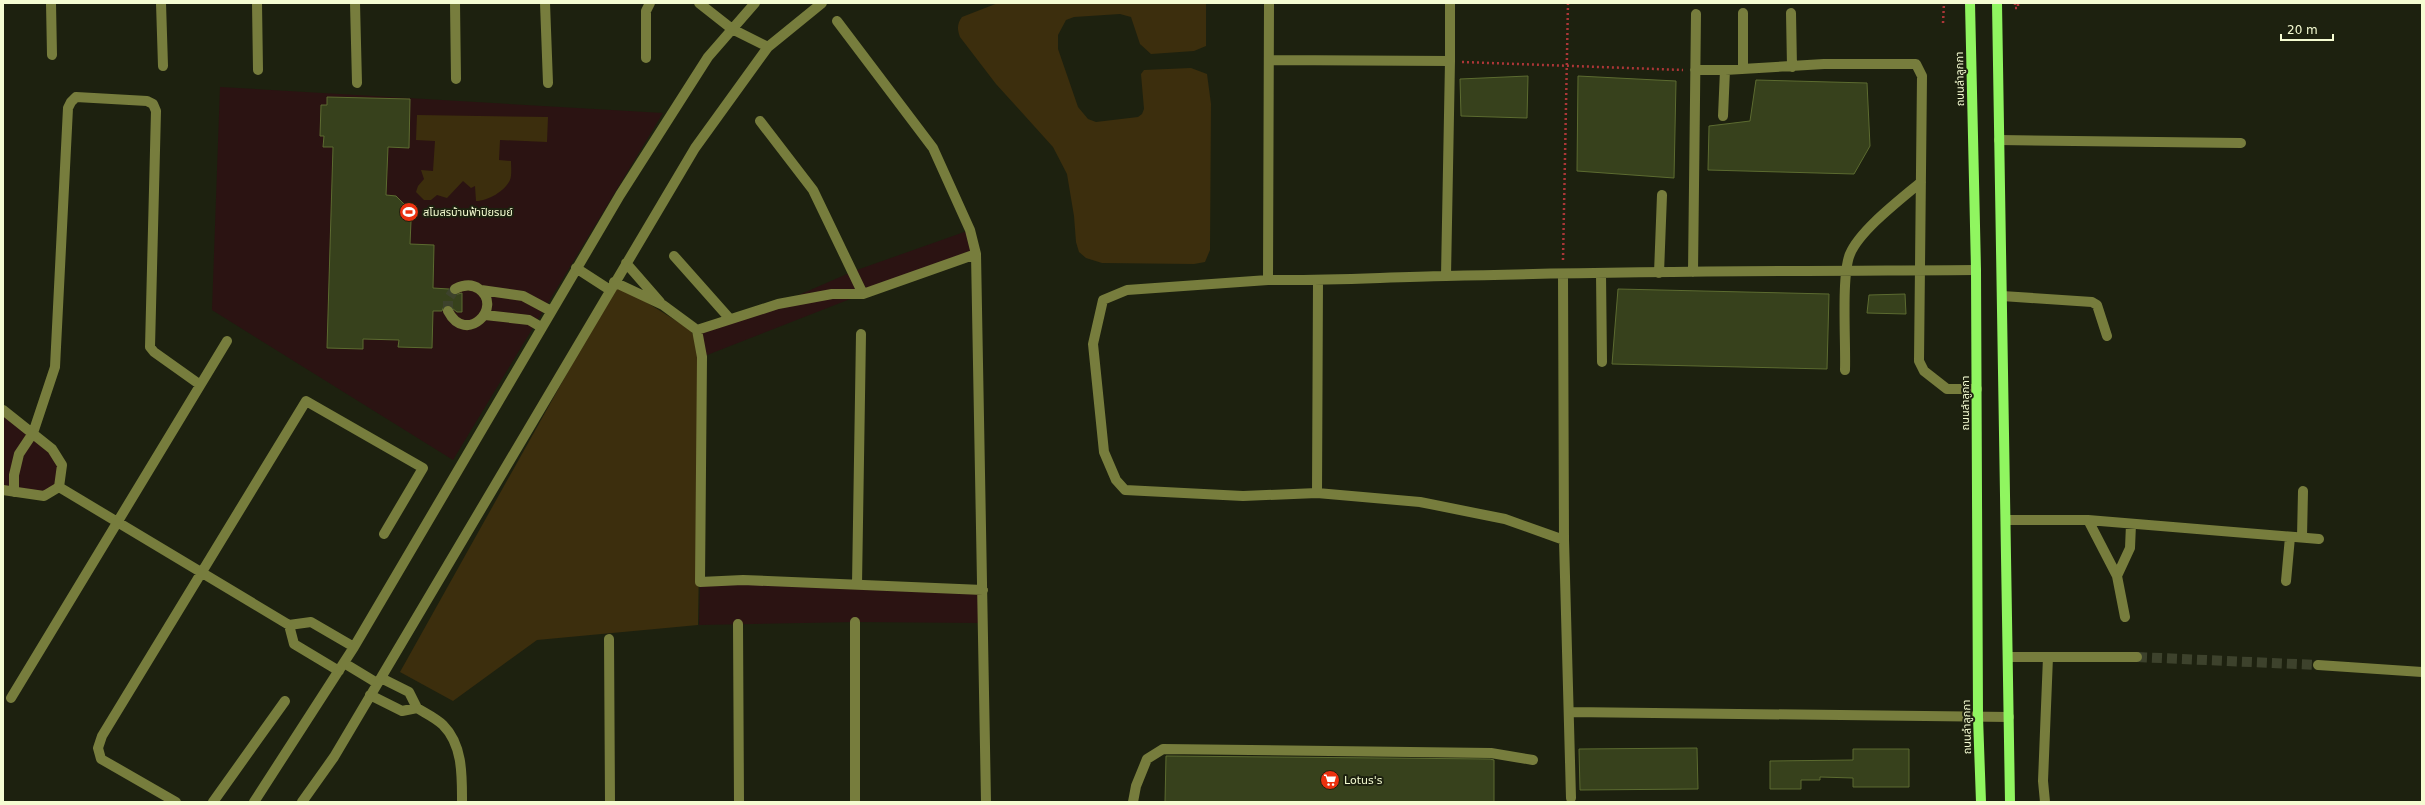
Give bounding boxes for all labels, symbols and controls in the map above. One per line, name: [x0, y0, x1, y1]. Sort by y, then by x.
scale bar: [2281, 16, 2333, 42]
text: 20 m: [2287, 23, 2318, 37]
street label: ถนนลำลูกกา: [1953, 51, 1967, 107]
sports icon: สโมสรบ้านฟ้าปิยรมย์: [398, 201, 420, 223]
place label: สโมสรบ้านฟ้าปิยรมย์: [423, 206, 513, 219]
street label: ถนนลำลูกกา: [1959, 376, 1972, 430]
street label: ถนนลำลูกกา: [1960, 699, 1974, 755]
supermarket icon: Lotus's: [1319, 769, 1341, 791]
place label: Lotus's: [1344, 774, 1383, 787]

